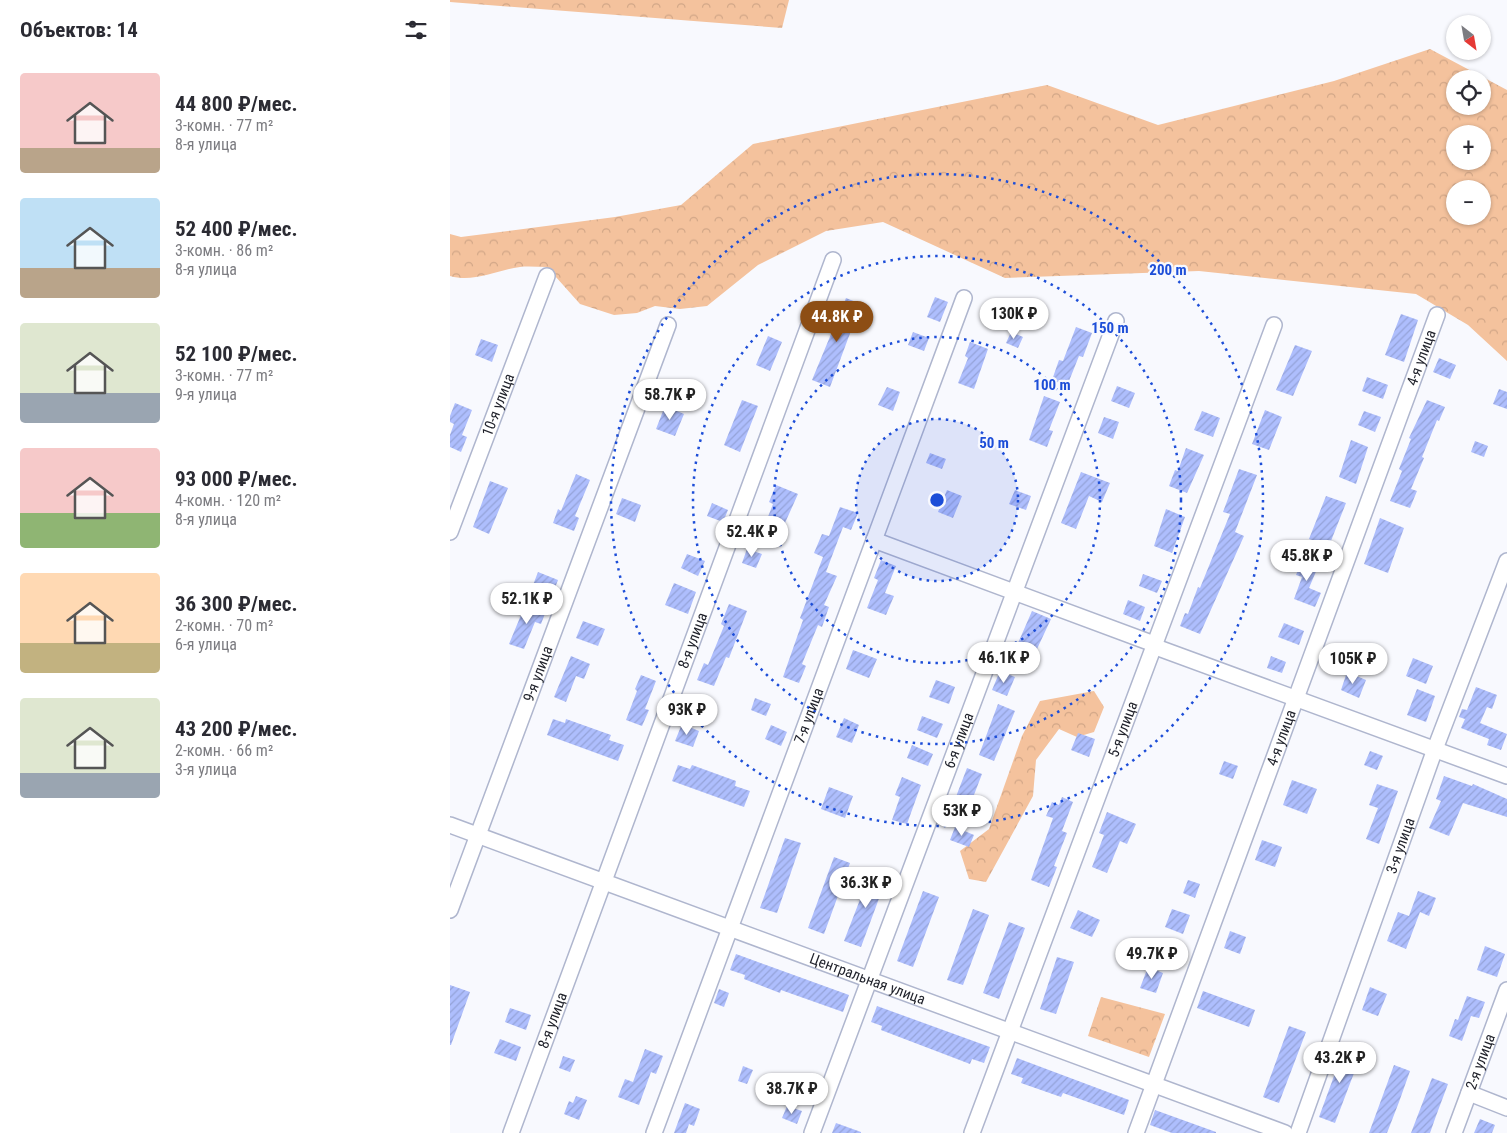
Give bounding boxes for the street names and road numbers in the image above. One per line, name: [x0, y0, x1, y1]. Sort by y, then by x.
street label: 4-я улица: [1403, 327, 1440, 388]
street label: 10-я улица: [478, 371, 518, 439]
street label: 8-я улица: [674, 610, 711, 671]
street label: 9-я улица: [519, 643, 557, 704]
street label: 7-я улица: [790, 685, 827, 746]
street label: 5-я улица: [1104, 699, 1142, 760]
street label: 4-я улица: [1263, 708, 1300, 768]
street label: 6-я улица: [940, 710, 978, 771]
street label: 3-я улица: [1382, 815, 1419, 876]
street label: Центральная улица: [807, 949, 928, 1009]
street label: 8-я улица: [534, 990, 571, 1051]
street label: 2-я улица: [1462, 1031, 1499, 1092]

